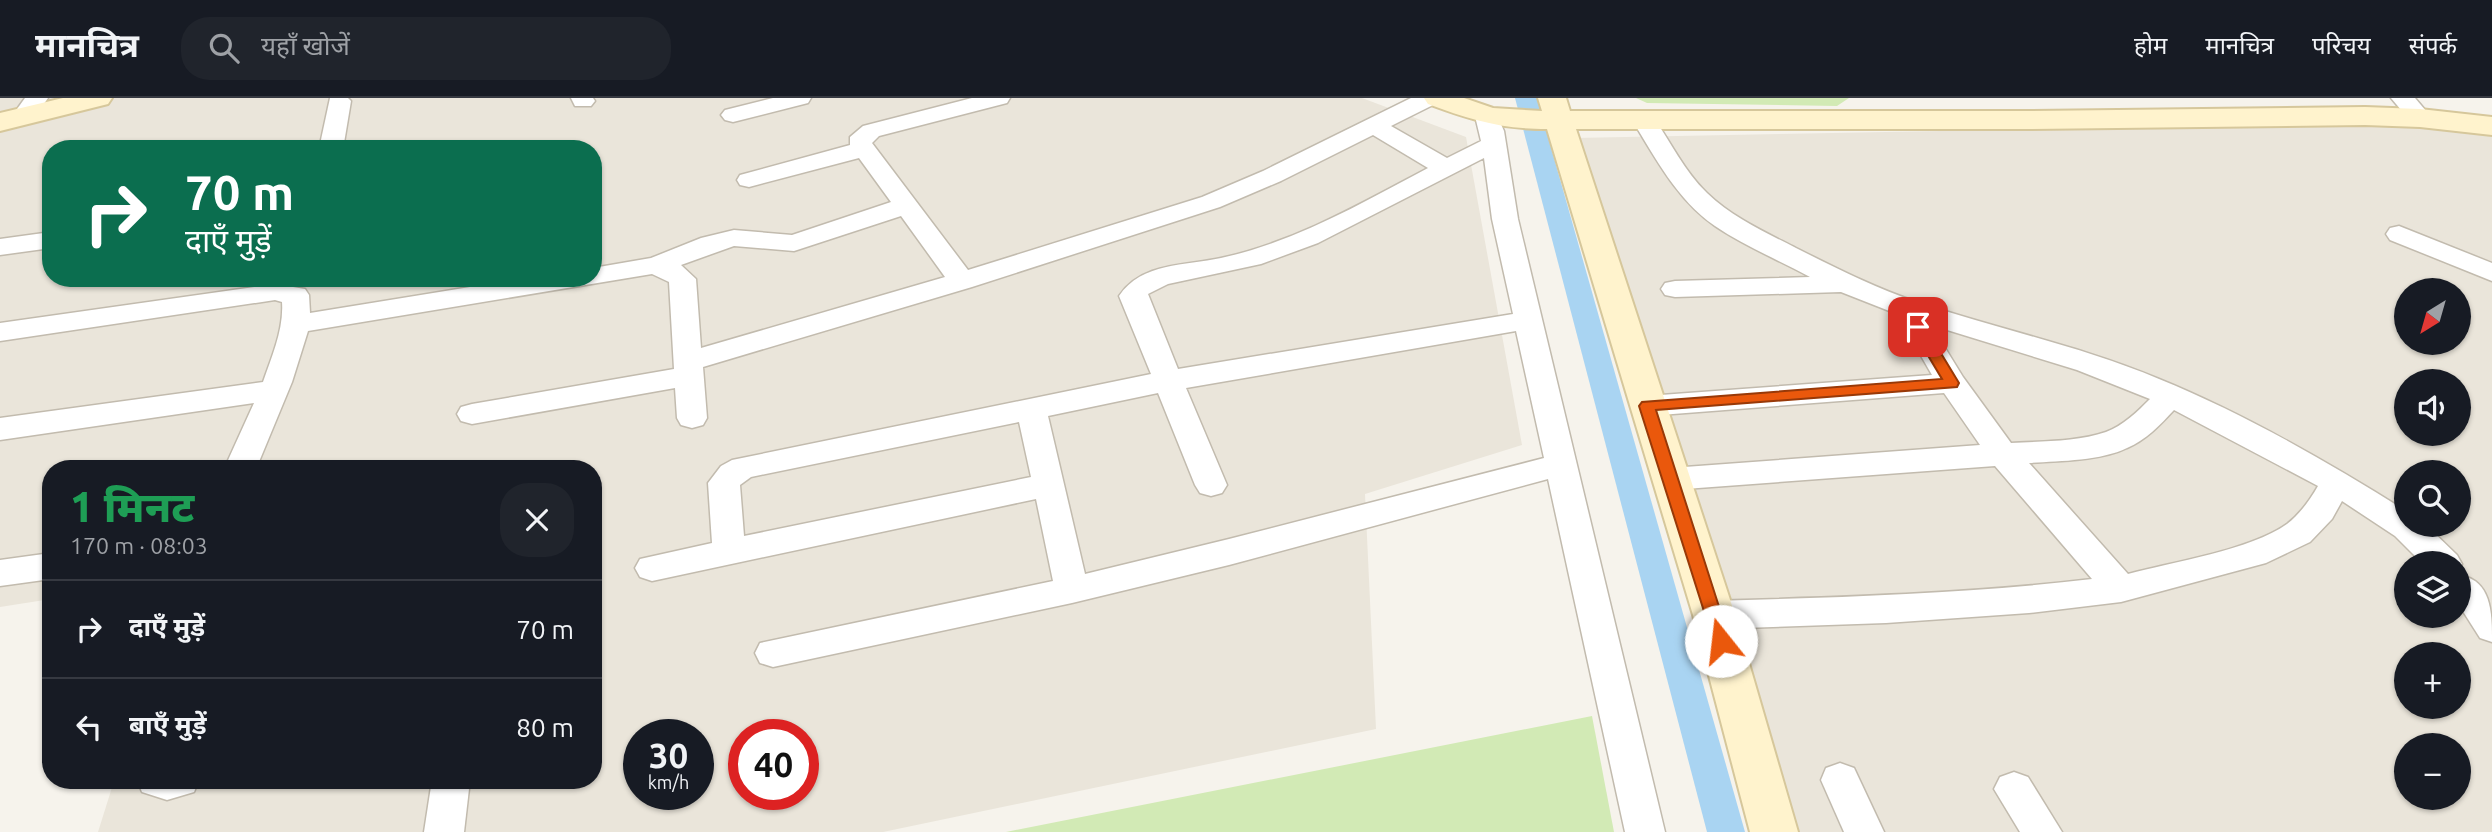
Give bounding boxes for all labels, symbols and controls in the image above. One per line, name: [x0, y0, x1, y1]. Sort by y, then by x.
search box: [181, 17, 671, 80]
text: मानचित्र: [35, 26, 139, 63]
icon: search: [205, 29, 243, 67]
text: यहाँ खोजें: [261, 31, 350, 60]
text: होम: [2134, 32, 2167, 59]
text: मानचित्र: [2205, 32, 2274, 59]
text: परिचय: [2312, 32, 2371, 59]
text: संपर्क: [2409, 32, 2457, 59]
text: 70 m: [185, 164, 294, 219]
icon: right: [70, 168, 161, 259]
text: दाएँ मुड़ें: [185, 222, 272, 258]
north arrow: [2394, 278, 2471, 355]
map controls: [2394, 278, 2471, 810]
pin: [1888, 297, 1948, 357]
icon: arrive: [1899, 308, 1937, 346]
button: sound: [2394, 369, 2471, 446]
button: search: [2394, 460, 2471, 537]
text: 1 मिनट: [70, 483, 194, 530]
button: close: [500, 483, 574, 557]
text: 170 m · 08:03: [70, 533, 208, 558]
button: layers: [2394, 551, 2471, 628]
position arrow: [1684, 604, 1758, 678]
icon: right: [70, 610, 108, 648]
text: दाएँ मुड़ें: [129, 612, 205, 641]
text: 70 m: [516, 615, 574, 644]
button: +: [2394, 642, 2471, 719]
icon: left: [70, 708, 108, 746]
text: बाएँ मुड़ें: [129, 710, 206, 739]
text: 80 m: [516, 713, 574, 742]
speed limit sign: 40: [728, 719, 819, 810]
button: −: [2394, 733, 2471, 810]
text: 30: [649, 735, 688, 775]
text: km/h: [648, 772, 689, 792]

